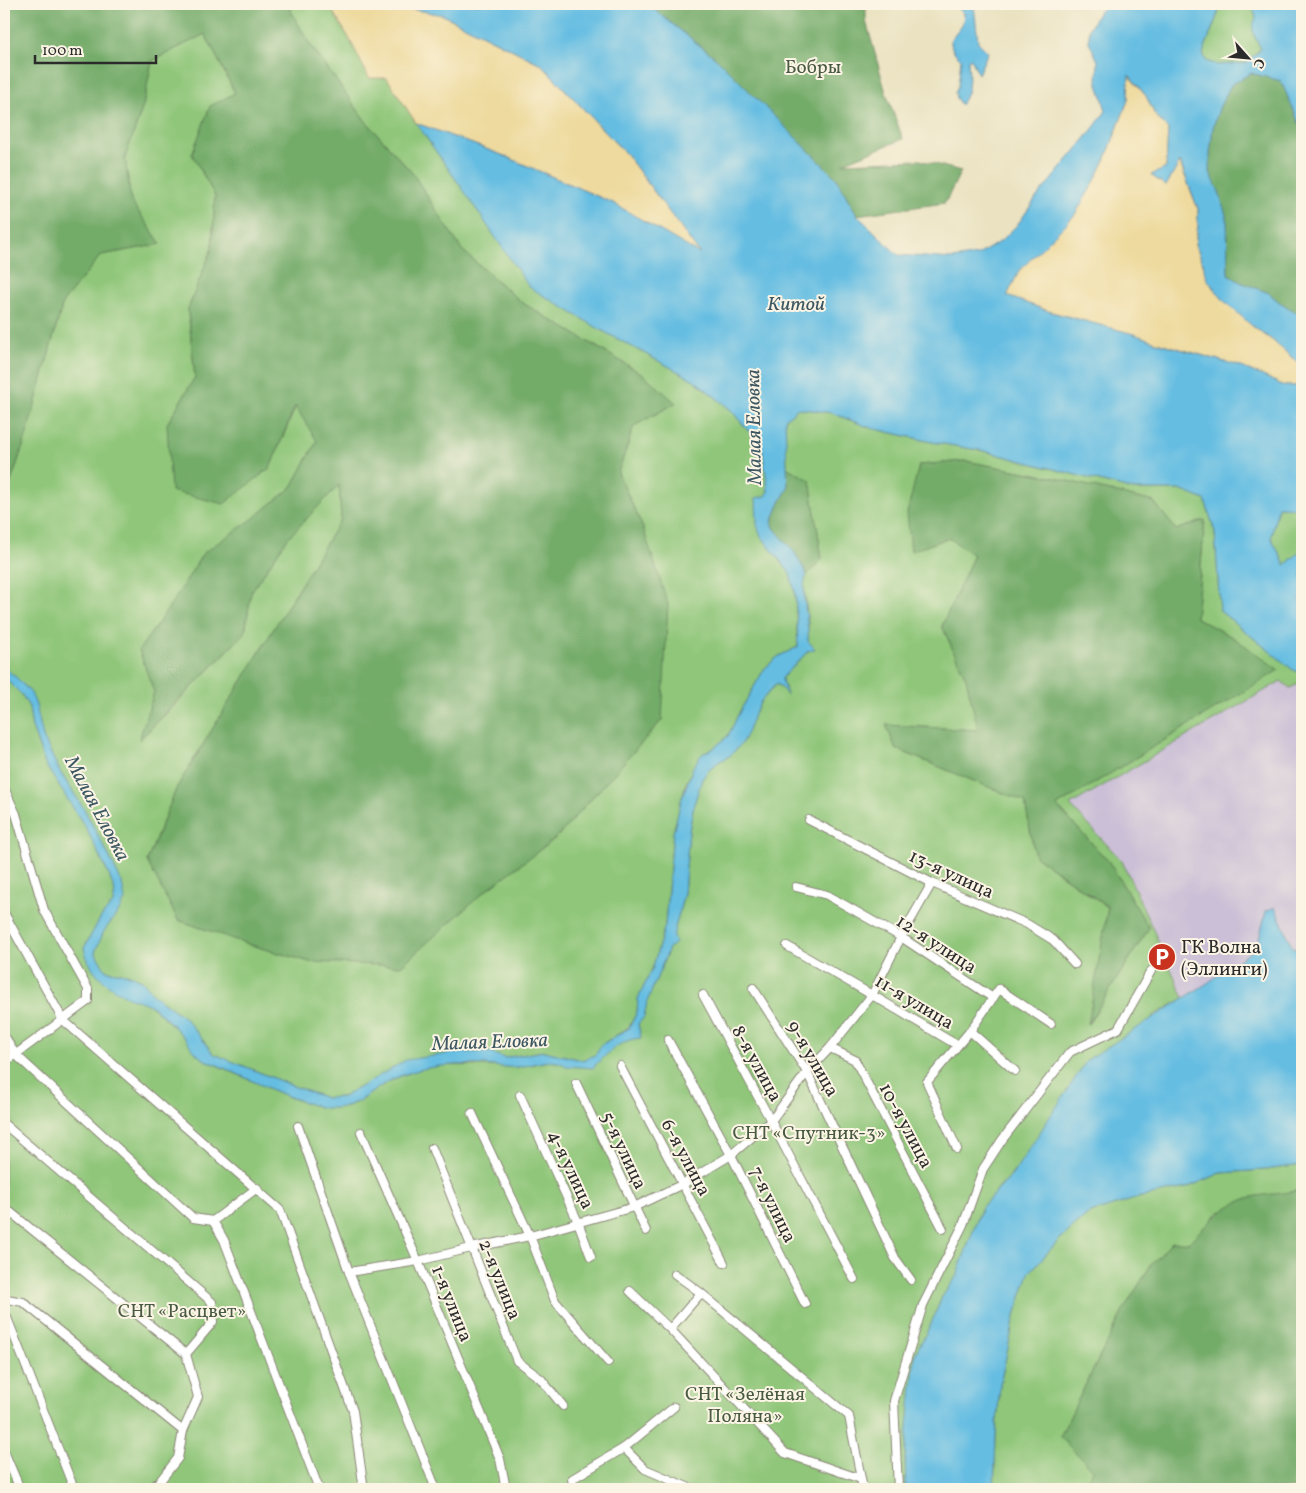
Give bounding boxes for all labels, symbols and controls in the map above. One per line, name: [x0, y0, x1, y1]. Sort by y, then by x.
scale bar: [35, 32, 156, 64]
north arrow: [1224, 32, 1274, 82]
text: 100 m: [42, 41, 82, 62]
park label: Бобры: [785, 55, 841, 81]
text: С: [1248, 55, 1269, 72]
water label: Китой: [767, 291, 825, 319]
water label: Малая Еловка: [740, 369, 770, 486]
water label: Малая Еловка: [56, 750, 136, 867]
street label: 13-я улица: [904, 844, 998, 906]
street label: 12-я улица: [890, 909, 981, 981]
place label: ГК Волна (Эллинги): [1181, 935, 1268, 983]
parking icon: ГК Волна (Эллинги): [1147, 942, 1177, 972]
street label: 11-я улица: [869, 969, 958, 1037]
street label: 9-я улица: [780, 1016, 845, 1102]
street label: 8-я улица: [725, 1021, 788, 1107]
water label: Малая Еловка: [431, 1027, 548, 1059]
street label: 10-я улица: [872, 1079, 939, 1173]
street label: 5-я улица: [594, 1108, 653, 1194]
street label: 6-я улица: [654, 1115, 716, 1201]
park label: СНТ «Спутник-3»: [732, 1121, 886, 1147]
street label: 4-я улица: [541, 1126, 600, 1214]
street label: 7-я улица: [742, 1162, 802, 1248]
street label: 2-я улица: [471, 1236, 527, 1324]
street label: 1-я улица: [424, 1261, 478, 1346]
park label: СНТ «Расцвет»: [118, 1299, 246, 1325]
park label: СНТ «Зелёная Поляна»: [685, 1382, 805, 1430]

